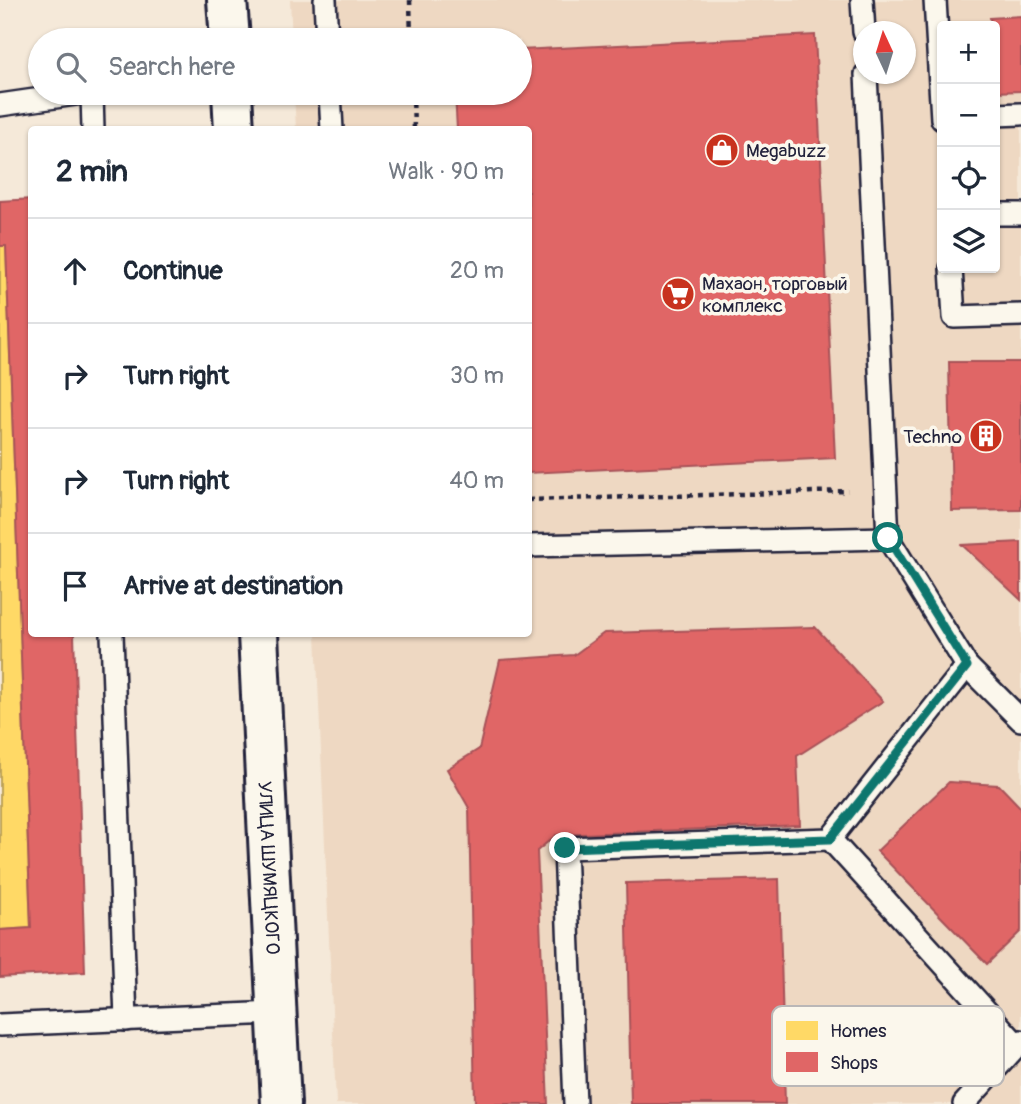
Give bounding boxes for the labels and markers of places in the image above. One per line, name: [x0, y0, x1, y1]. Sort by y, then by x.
shop icon: Megabuzz: [703, 131, 741, 169]
place label: Megabuzz: [746, 139, 826, 163]
place label: Махаон, торговый комплекс: [702, 272, 848, 318]
supermarket icon: Махаон, торговый комплекс: [659, 275, 697, 313]
building icon: Techno: [967, 417, 1005, 455]
place label: Techno: [903, 425, 962, 449]

